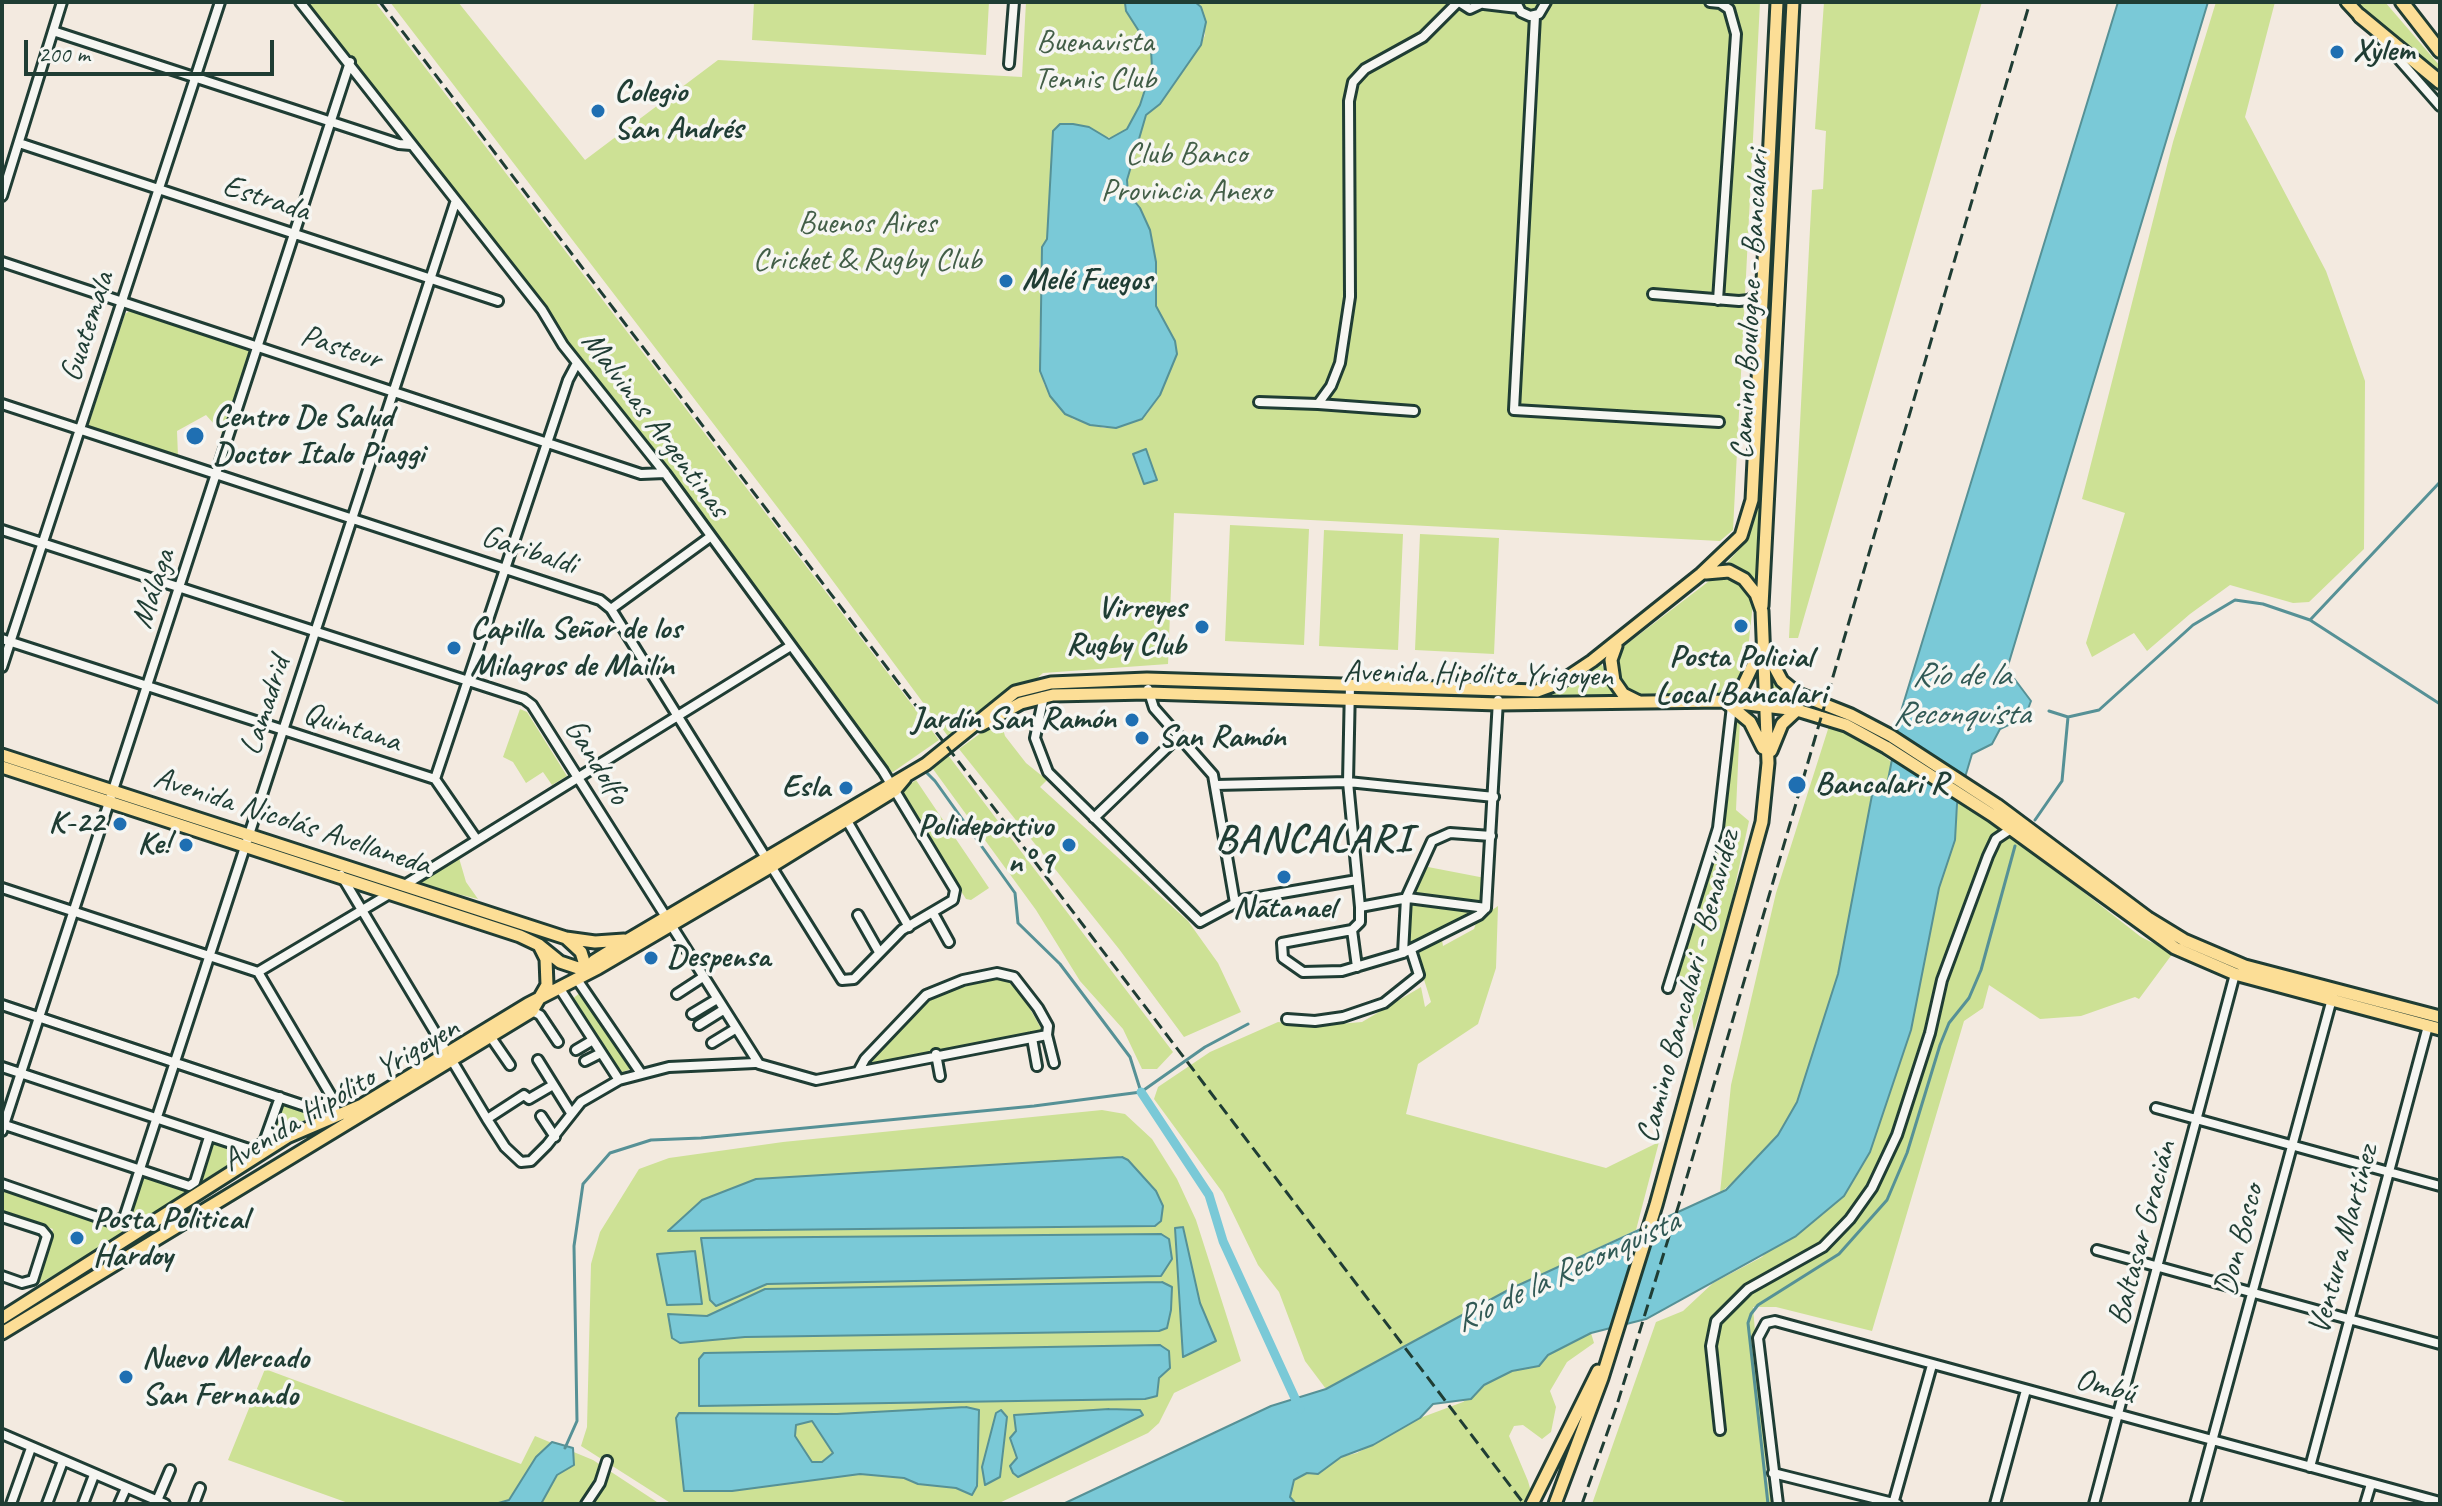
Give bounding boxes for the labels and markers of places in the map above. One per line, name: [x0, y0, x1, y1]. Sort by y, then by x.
place label: Xylem: [2353, 33, 2415, 71]
marker: Xylem: [2328, 43, 2346, 61]
place label: Colegio San Andrés: [614, 74, 743, 149]
marker: Colegio San Andrés: [589, 102, 607, 120]
place label: Melé Fuegos: [1022, 262, 1152, 300]
marker: Melé Fuegos: [997, 272, 1015, 290]
place label: Centro De Salud Doctor Italo Piaggi: [213, 399, 424, 474]
marker: Centro De Salud Doctor Italo Piaggi: [184, 425, 206, 447]
place label: Virreyes Rugby Club: [1066, 590, 1186, 665]
place label: Capilla Señor de los Milagros de Mailín: [470, 611, 681, 686]
marker: Posta Policial Local Bancalari: [1732, 617, 1750, 635]
marker: Virreyes Rugby Club: [1193, 618, 1211, 636]
marker: Capilla Señor de los Milagros de Mailín: [445, 639, 463, 657]
place label: Posta Policial Local Bancalari: [1656, 639, 1826, 714]
place label: Jardín San Ramón: [911, 701, 1116, 739]
marker: Jardín San Ramón: [1123, 711, 1141, 729]
place label: San Ramón: [1158, 719, 1286, 757]
marker: San Ramón: [1133, 729, 1151, 747]
place label: Bancalari R: [1815, 766, 1948, 804]
place label: Esla: [782, 769, 830, 807]
marker: Bancalari R: [1786, 774, 1808, 796]
marker: Esla: [837, 779, 855, 797]
place label: K-22: [49, 805, 104, 843]
place label: Polideportivo n° 9: [918, 808, 1053, 883]
marker: K-22: [111, 815, 129, 833]
place label: Ke!: [138, 826, 170, 864]
marker: Ke!: [177, 836, 195, 854]
marker: Polideportivo n° 9: [1060, 836, 1078, 854]
marker: Natanael: [1275, 868, 1293, 886]
place label: Natanael: [1233, 890, 1335, 928]
place label: Despensa: [667, 939, 770, 977]
marker: Despensa: [642, 949, 660, 967]
place label: Posta Political Hardoy: [93, 1201, 248, 1276]
marker: Posta Political Hardoy: [68, 1229, 86, 1247]
place label: Nuevo Mercado San Fernando: [142, 1340, 309, 1415]
marker: Nuevo Mercado San Fernando: [117, 1368, 135, 1386]

